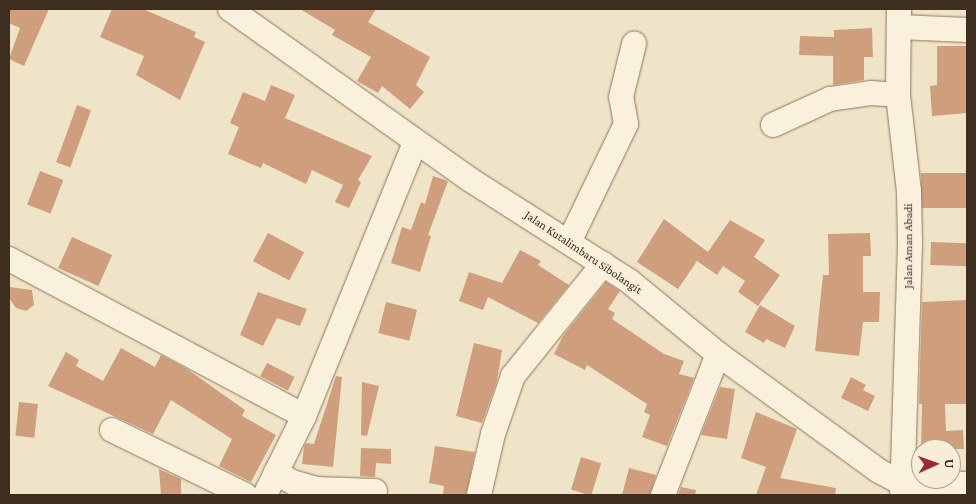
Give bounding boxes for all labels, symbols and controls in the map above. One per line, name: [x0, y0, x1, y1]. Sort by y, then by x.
street label: Jalan Aman Abadi: [902, 203, 916, 289]
street label: Jalan Kutalimbaru Sibolangit: [522, 208, 644, 298]
north arrow: [911, 439, 961, 489]
text: U: [942, 458, 958, 469]

